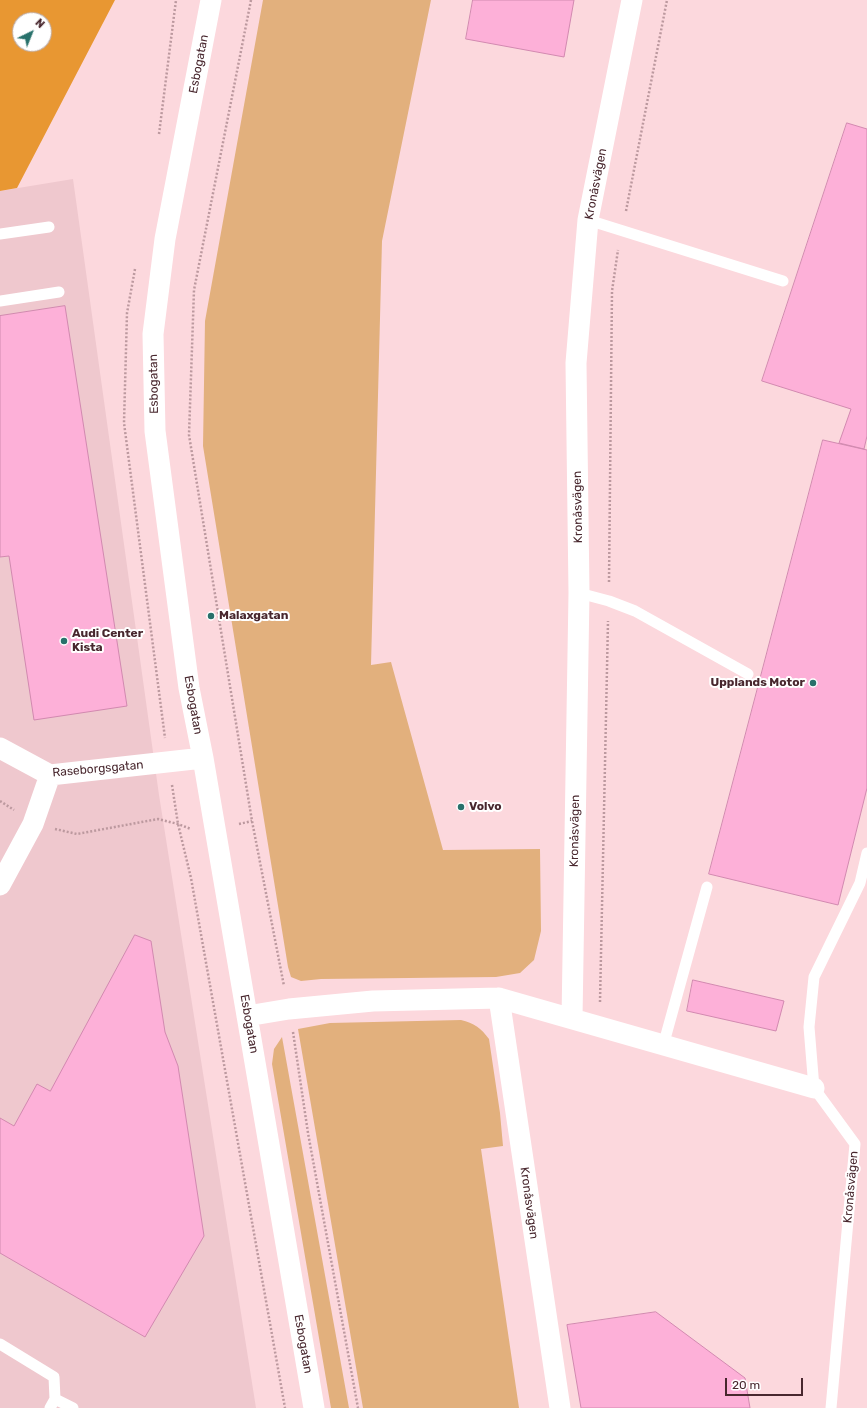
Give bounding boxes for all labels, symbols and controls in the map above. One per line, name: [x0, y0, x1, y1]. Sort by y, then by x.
north arrow: [12, 12, 52, 52]
text: N: [33, 16, 47, 31]
street label: Esbogatan: [186, 33, 212, 95]
street label: Kronåsvägen: [582, 147, 610, 221]
street label: Esbogatan: [146, 354, 162, 414]
street label: Kronåsvägen: [570, 471, 586, 543]
place label: Malaxgatan: [219, 609, 288, 623]
marker: Malaxgatan: [206, 611, 216, 621]
place label: Audi Center Kista: [72, 627, 143, 655]
marker: Audi Center Kista: [59, 636, 69, 646]
street label: Esbogatan: [181, 674, 205, 736]
place label: Upplands Motor: [711, 676, 805, 690]
marker: Upplands Motor: [808, 678, 818, 688]
street label: Raseborgsgatan: [52, 758, 144, 780]
street label: Kronåsvägen: [567, 795, 583, 867]
place label: Volvo: [469, 800, 502, 814]
marker: Volvo: [456, 802, 466, 812]
street label: Esbogatan: [237, 993, 261, 1055]
street label: Kronåsvägen: [841, 1150, 861, 1224]
street label: Kronåsvägen: [517, 1166, 541, 1240]
street label: Esbogatan: [291, 1313, 315, 1375]
scale bar: [727, 1370, 805, 1396]
text: 20 m: [732, 1378, 760, 1392]

